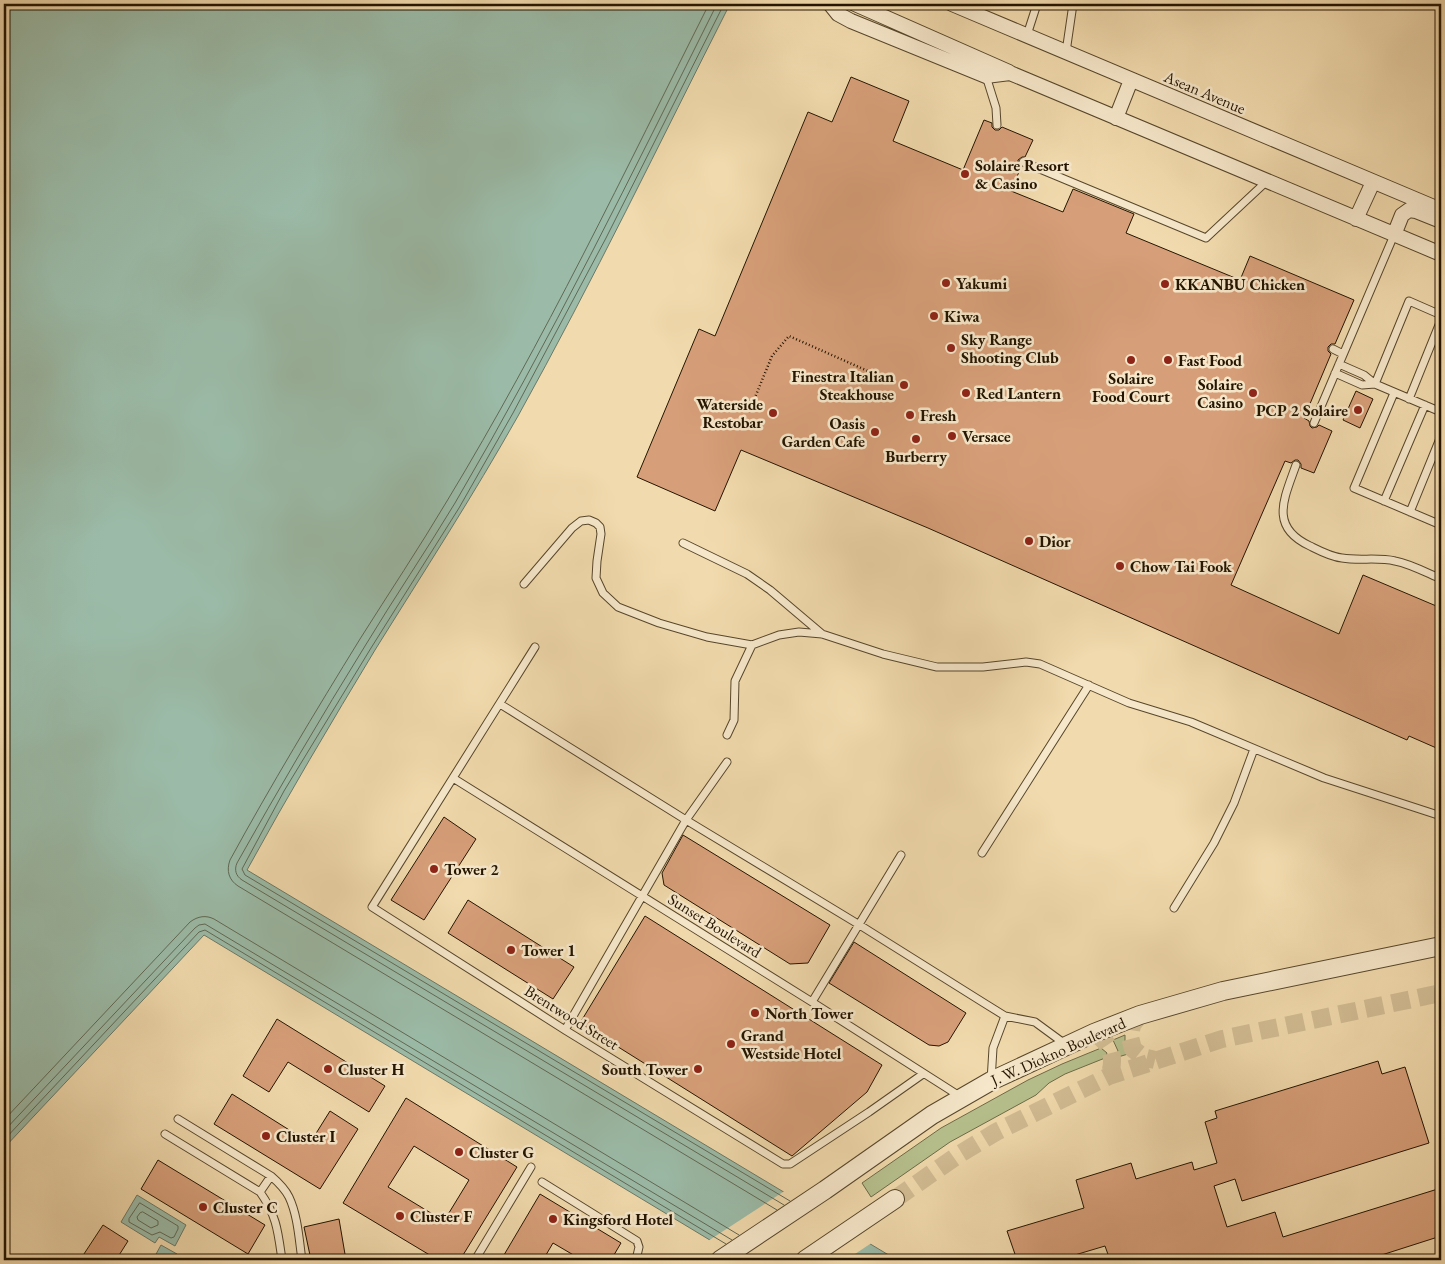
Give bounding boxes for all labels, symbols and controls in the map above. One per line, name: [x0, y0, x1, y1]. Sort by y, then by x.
street label: Asean Avenue: [1160, 66, 1249, 119]
place label: Solaire Resort & Casino: [975, 155, 1069, 194]
marker: Solaire Resort & Casino: [959, 168, 971, 180]
place label: Yakumi: [956, 273, 1008, 294]
place label: KKANBU Chicken: [1175, 274, 1305, 295]
marker: Yakumi: [940, 277, 952, 289]
marker: KKANBU Chicken: [1159, 278, 1171, 290]
place label: Kiwa: [944, 306, 981, 327]
marker: Kiwa: [928, 310, 940, 322]
place label: Sky Range Shooting Club: [961, 329, 1059, 368]
marker: Sky Range Shooting Club: [945, 342, 957, 354]
place label: Fast Food: [1178, 350, 1242, 371]
marker: Solaire Food Court: [1125, 354, 1137, 366]
marker: Fast Food: [1162, 354, 1174, 366]
place label: Finestra Italian Steakhouse: [791, 366, 894, 405]
place label: Solaire Food Court: [1092, 368, 1170, 407]
place label: Solaire Casino: [1197, 374, 1243, 413]
marker: Finestra Italian Steakhouse: [898, 379, 910, 391]
place label: Red Lantern: [976, 383, 1061, 404]
marker: Red Lantern: [960, 387, 972, 399]
marker: Solaire Casino: [1247, 387, 1259, 399]
place label: Waterside Restobar: [696, 394, 763, 433]
place label: PCP 2 Solaire: [1256, 400, 1348, 421]
marker: PCP 2 Solaire: [1352, 404, 1364, 416]
place label: Fresh: [920, 405, 956, 426]
marker: Waterside Restobar: [767, 407, 779, 419]
marker: Fresh: [904, 409, 916, 421]
place label: Oasis Garden Cafe: [782, 413, 865, 452]
marker: Oasis Garden Cafe: [869, 426, 881, 438]
place label: Versace: [962, 426, 1011, 447]
marker: Versace: [946, 430, 958, 442]
marker: Burberry: [910, 433, 922, 445]
place label: Burberry: [885, 446, 947, 467]
place label: Dior: [1039, 531, 1071, 552]
marker: Dior: [1023, 535, 1035, 547]
place label: Chow Tai Fook: [1130, 556, 1232, 577]
marker: Chow Tai Fook: [1114, 560, 1126, 572]
place label: Tower 2: [444, 859, 499, 880]
marker: Tower 2: [428, 863, 440, 875]
street label: Sunset Boulevard: [664, 888, 766, 963]
place label: Tower 1: [521, 940, 576, 961]
marker: Tower 1: [505, 944, 517, 956]
street label: Brentwood Street: [521, 980, 623, 1055]
place label: North Tower: [765, 1003, 854, 1024]
marker: North Tower: [749, 1007, 761, 1019]
street label: J. W. Diokno Boulevard: [986, 1012, 1130, 1091]
place label: Grand Westside Hotel: [741, 1025, 842, 1064]
marker: Grand Westside Hotel: [725, 1038, 737, 1050]
place label: Cluster H: [338, 1059, 404, 1080]
place label: South Tower: [602, 1059, 688, 1080]
marker: Cluster H: [322, 1063, 334, 1075]
marker: South Tower: [692, 1063, 704, 1075]
place label: Cluster I: [276, 1126, 335, 1147]
marker: Cluster I: [260, 1130, 272, 1142]
place label: Cluster G: [469, 1142, 534, 1163]
marker: Cluster G: [453, 1146, 465, 1158]
place label: Cluster C: [213, 1197, 278, 1218]
marker: Cluster C: [197, 1201, 209, 1213]
place label: Cluster F: [410, 1206, 472, 1227]
place label: Kingsford Hotel: [563, 1209, 674, 1230]
marker: Cluster F: [394, 1210, 406, 1222]
marker: Kingsford Hotel: [547, 1213, 559, 1225]

